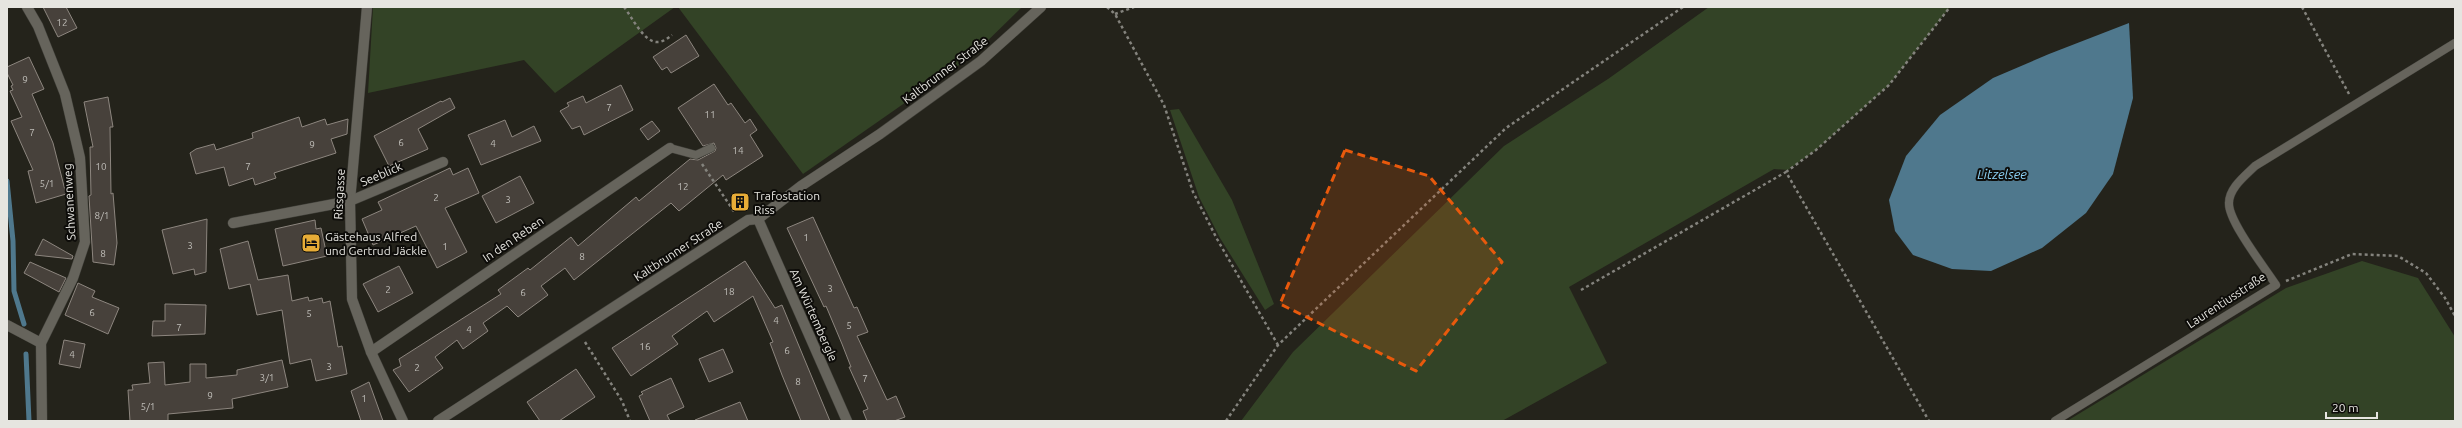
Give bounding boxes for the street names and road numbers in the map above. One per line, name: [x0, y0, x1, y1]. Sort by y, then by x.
street label: Kaltbrunner Straße: [900, 34, 990, 106]
street label: Seeblick: [358, 159, 404, 189]
street label: Schwanenweg: [60, 163, 78, 241]
street label: Rissgasse: [331, 168, 347, 220]
street label: In den Reben: [480, 214, 546, 264]
street label: Kaltbrunner Straße: [631, 217, 725, 283]
street label: Am Würtembergle: [788, 267, 840, 363]
street label: Laurentiusstraße: [2184, 270, 2268, 330]

